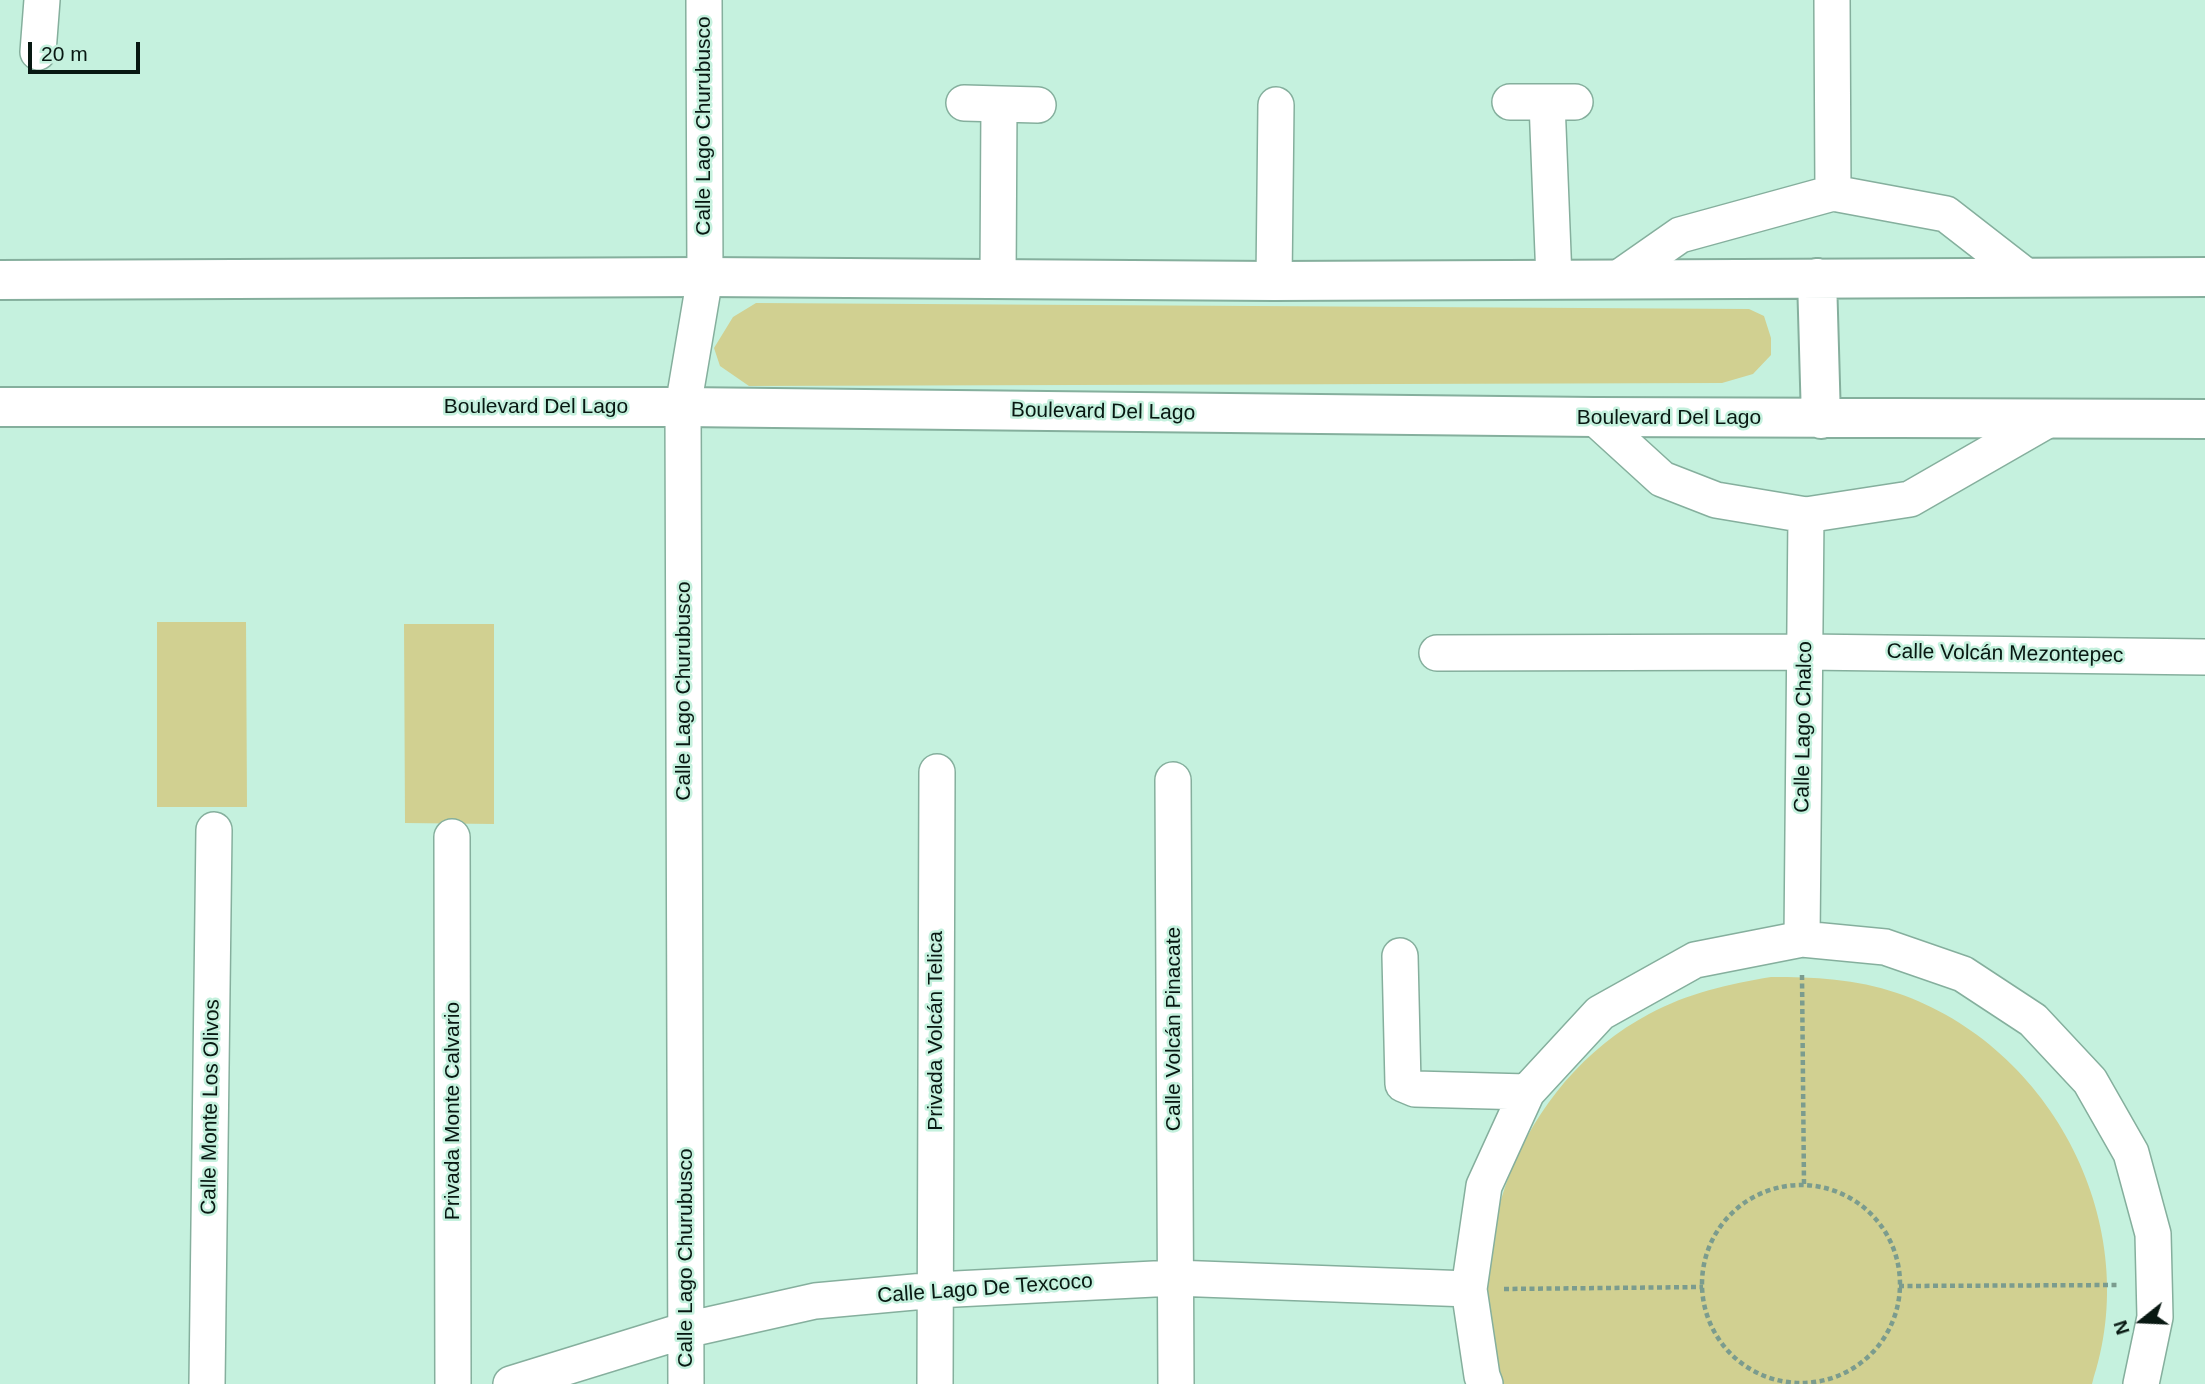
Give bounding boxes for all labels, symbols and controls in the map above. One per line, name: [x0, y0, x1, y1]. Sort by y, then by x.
street label: Calle Lago Churubusco: [691, 16, 717, 236]
scale bar: [32, 28, 144, 72]
text: 20 m: [41, 42, 88, 65]
street label: Boulevard Del Lago: [444, 394, 628, 420]
street label: Boulevard Del Lago: [1011, 398, 1195, 426]
street label: Boulevard Del Lago: [1577, 405, 1761, 431]
street label: Calle Lago Churubusco: [671, 581, 697, 801]
street label: Calle Volcán Mezontepec: [1886, 639, 2124, 669]
street label: Calle Lago Chalco: [1790, 641, 1818, 813]
street label: Calle Volcán Pinacate: [1161, 927, 1187, 1131]
street label: Privada Volcán Telica: [923, 931, 949, 1131]
street label: Calle Monte Los Olivos: [197, 999, 225, 1215]
street label: Privada Monte Calvario: [440, 1002, 466, 1220]
street label: Calle Lago Churubusco: [673, 1148, 699, 1368]
street label: Calle Lago De Texcoco: [876, 1269, 1094, 1309]
north arrow: [2107, 1286, 2177, 1356]
text: N: [2109, 1318, 2134, 1337]

